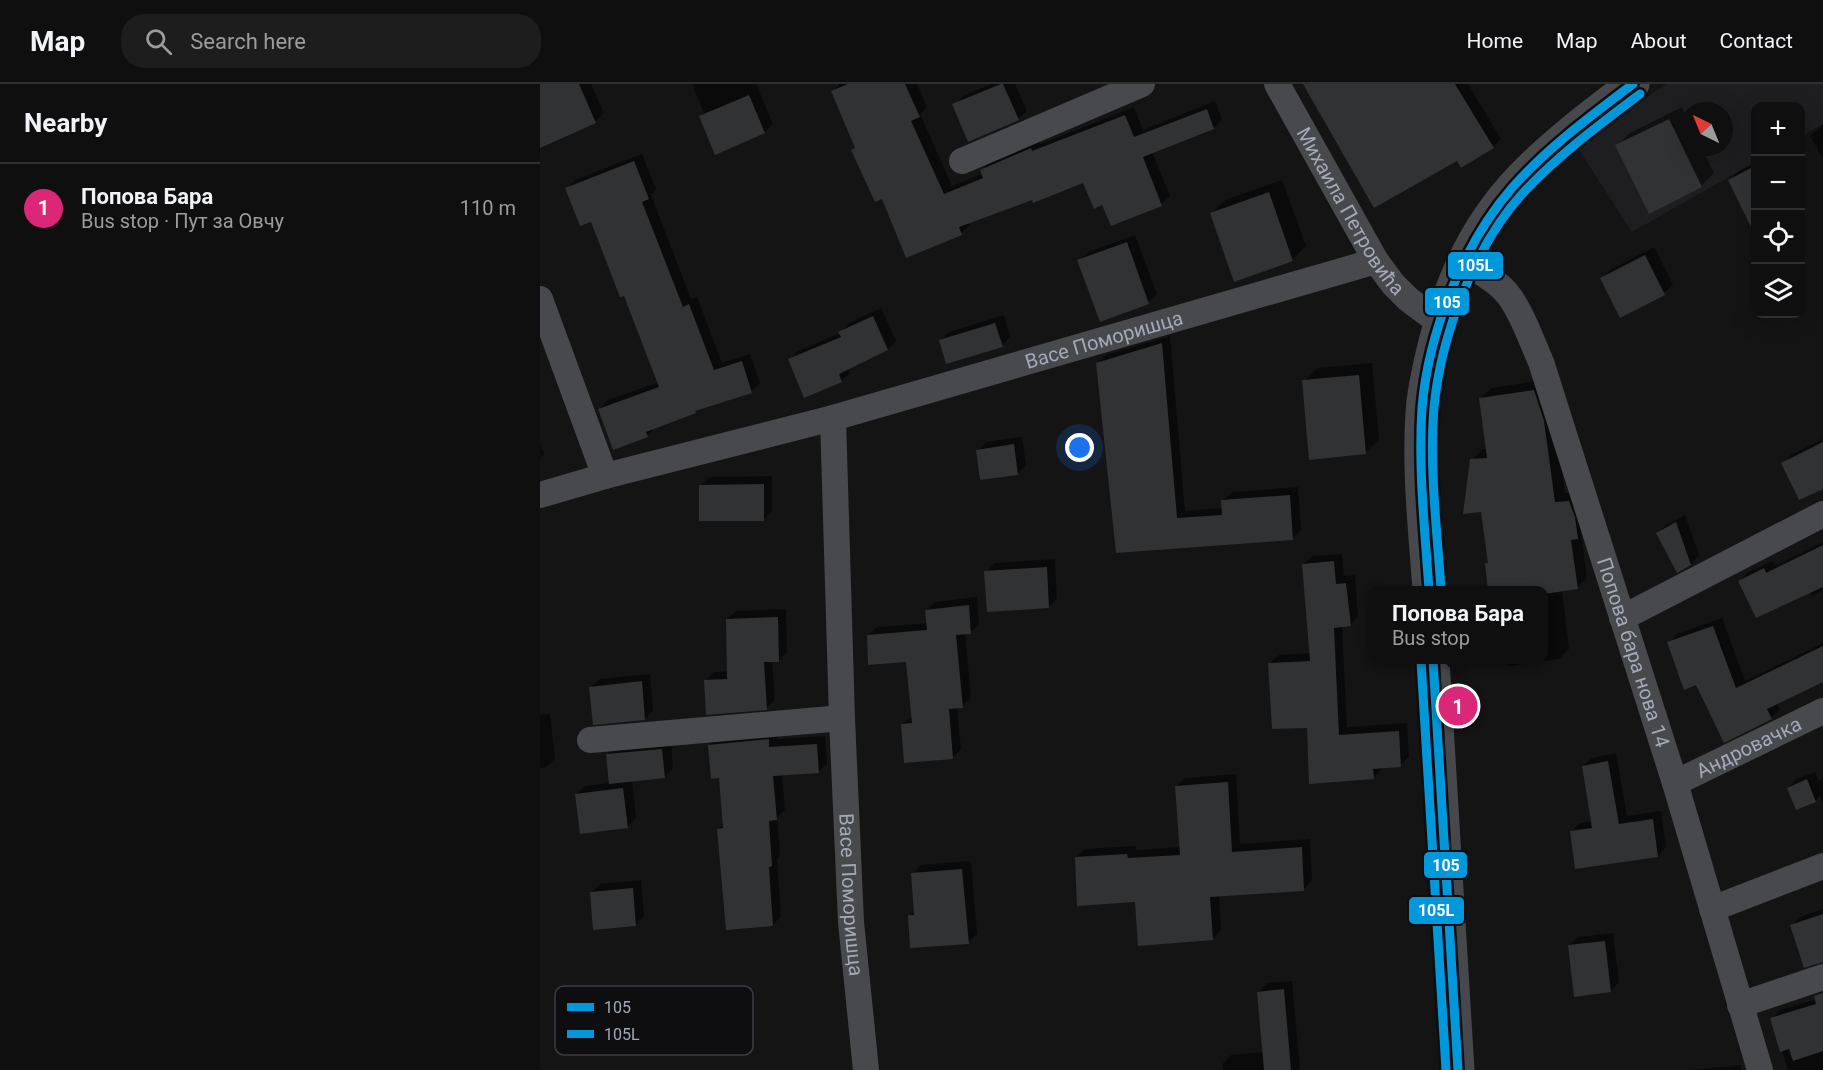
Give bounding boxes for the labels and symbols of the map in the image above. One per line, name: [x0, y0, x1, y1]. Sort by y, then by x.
north arrow: [1679, 102, 1733, 156]
street label: Михаила Петровића: [1292, 123, 1409, 300]
line badge: 105L: [1447, 251, 1504, 280]
text: 105L: [1457, 256, 1493, 275]
line badge: 105: [1424, 287, 1470, 316]
text: 105: [1433, 293, 1461, 312]
street label: Васе Поморишца: [1022, 305, 1186, 374]
your location: [1065, 433, 1094, 462]
street label: Попова бара нова 14: [1592, 554, 1675, 750]
pin: 1: [1438, 684, 1478, 728]
street label: Андровачка: [1692, 711, 1805, 783]
street label: Васе Поморишца: [834, 813, 868, 977]
line badge: 105: [1423, 851, 1468, 879]
text: 105: [1432, 856, 1460, 875]
line badge: 105L: [1408, 896, 1465, 925]
text: 105L: [1418, 901, 1454, 920]
legend: [555, 986, 753, 1055]
text: 105: [604, 998, 631, 1017]
text: 105L: [604, 1025, 640, 1044]

